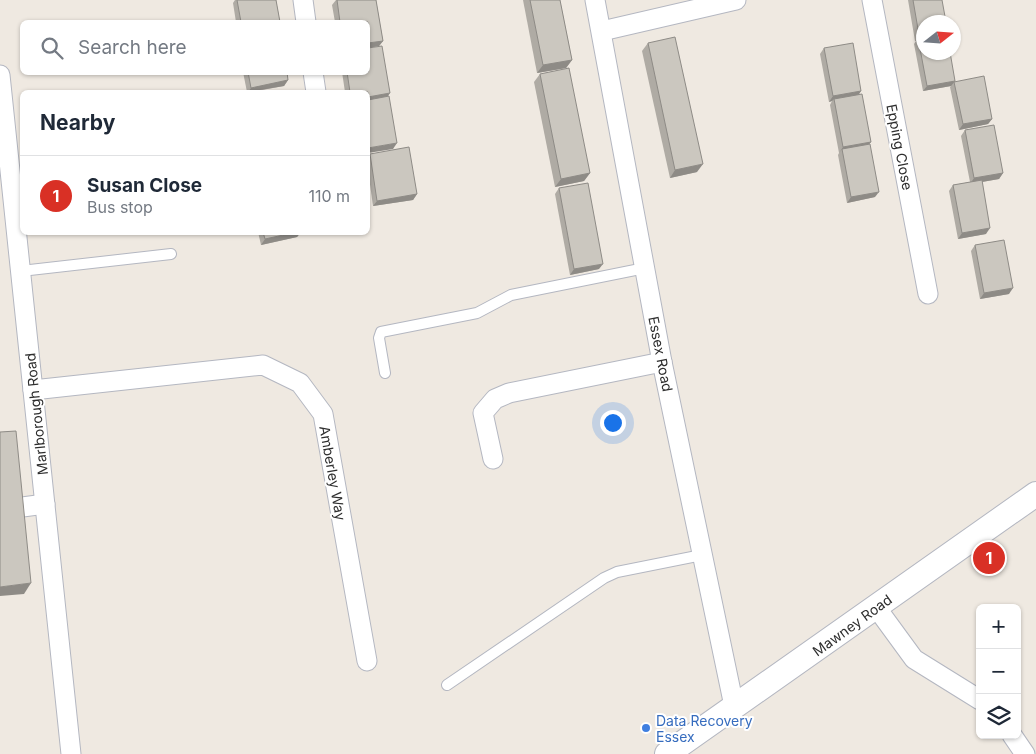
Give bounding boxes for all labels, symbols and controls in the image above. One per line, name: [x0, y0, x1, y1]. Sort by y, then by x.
north arrow: [916, 15, 961, 60]
search box: [20, 20, 370, 75]
icon: search: [38, 34, 66, 62]
text: Search here: [78, 36, 187, 59]
street label: Epping Close: [883, 103, 917, 191]
text: Nearby: [40, 110, 115, 135]
text: Susan Close: [87, 174, 202, 197]
text: 1: [53, 186, 59, 206]
text: 110 m: [308, 186, 350, 206]
text: Bus stop: [87, 197, 153, 217]
street label: Essex Road: [645, 315, 677, 393]
street label: Marlborough Road: [21, 352, 51, 476]
your location: [600, 410, 626, 436]
street label: Amberley Way: [316, 424, 350, 522]
pin: 1: [973, 539, 1005, 577]
street label: Mawney Road: [809, 591, 895, 659]
map controls: [976, 604, 1021, 739]
button: +: [976, 604, 1021, 649]
button: −: [976, 649, 1021, 694]
button: layers: [976, 694, 1021, 739]
place label: Data Recovery Essex: [656, 712, 753, 745]
marker: Data Recovery Essex: [640, 722, 652, 734]

